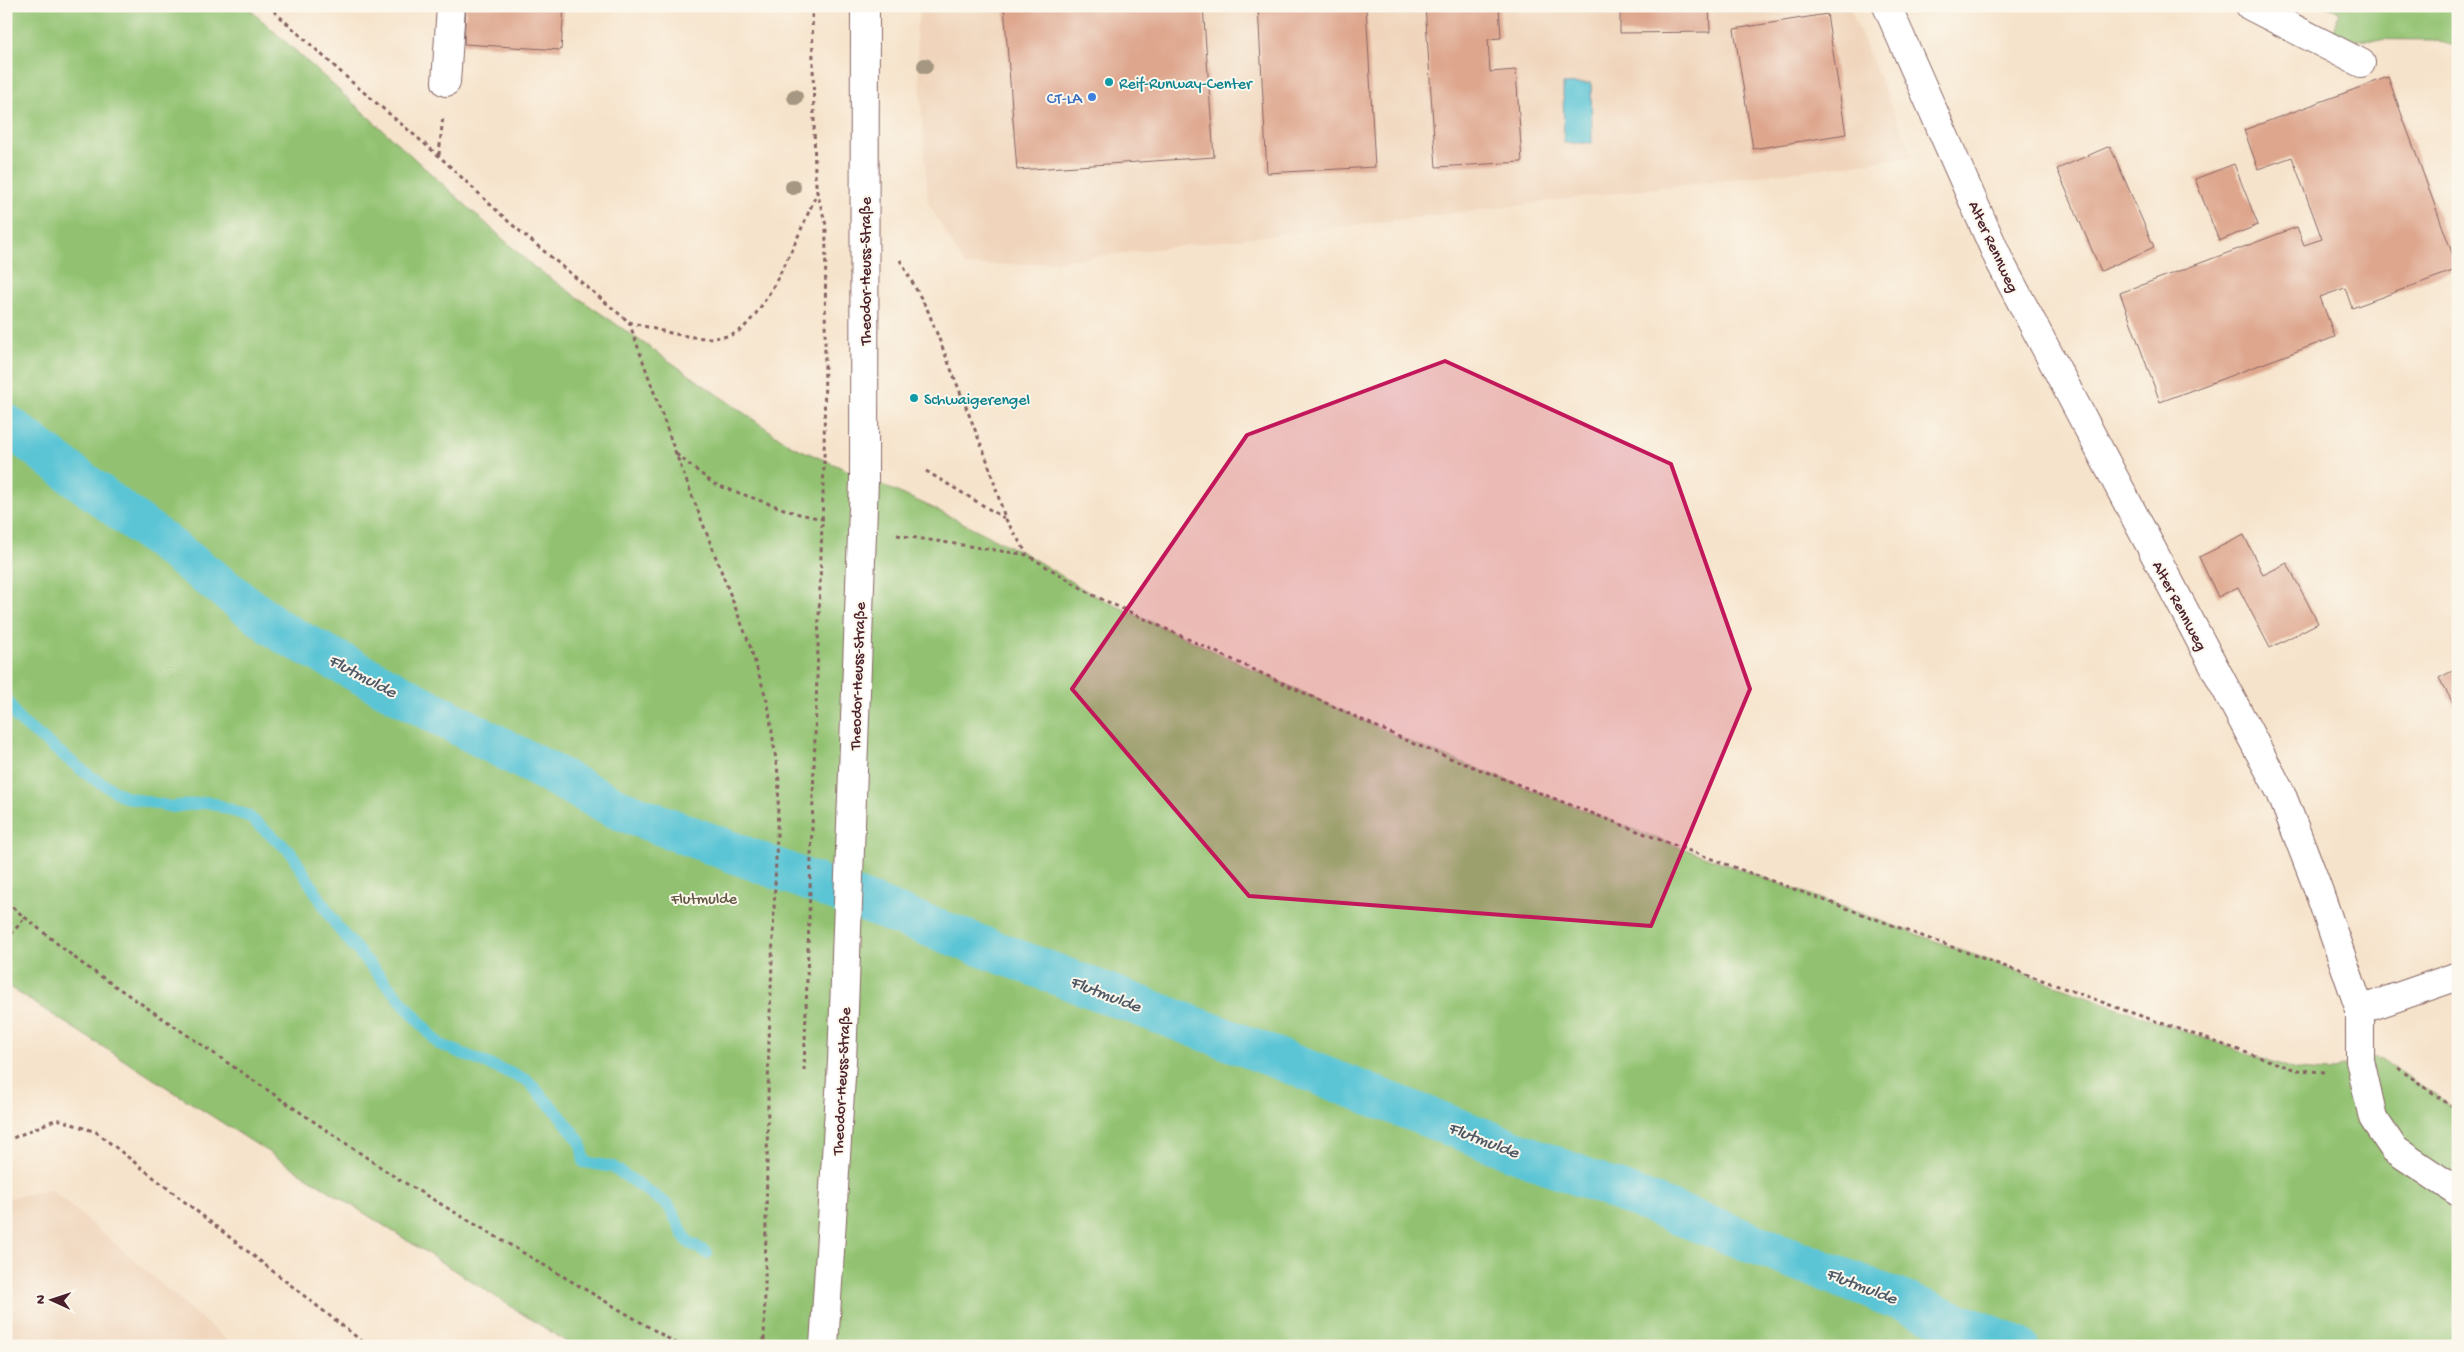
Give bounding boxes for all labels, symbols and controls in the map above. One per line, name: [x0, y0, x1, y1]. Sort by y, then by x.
marker: Reif-Runway-Center: [1103, 76, 1115, 88]
place label: Reif-Runway-Center: [1119, 76, 1253, 95]
place label: CT-LA: [1047, 91, 1084, 110]
marker: CT-LA: [1086, 91, 1098, 103]
street label: Theodor-Heuss-Straße: [858, 196, 877, 346]
street label: Alter Rennweg: [1962, 199, 2021, 296]
marker: Schwaigerengel: [908, 392, 920, 404]
place label: Schwaigerengel: [924, 392, 1030, 411]
street label: Alter Rennweg: [2146, 559, 2209, 655]
street label: Theodor-Heuss-Straße: [847, 601, 872, 751]
water label: Flutmulde: [324, 651, 400, 704]
park label: Flutmulde: [670, 891, 738, 910]
water label: Flutmulde: [1067, 972, 1144, 1019]
street label: Theodor-Heuss-Straße: [830, 1006, 857, 1157]
water label: Flutmulde: [1445, 1118, 1522, 1165]
water label: Flutmulde: [1823, 1264, 1900, 1311]
north arrow: [28, 1274, 78, 1324]
text: N: [33, 1294, 50, 1304]

